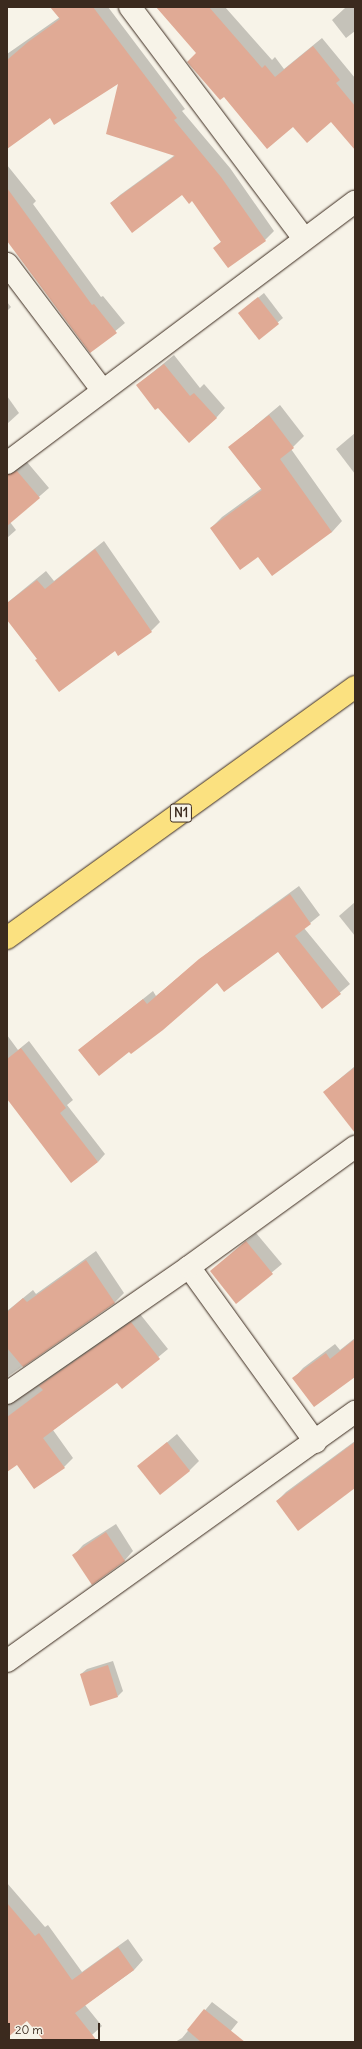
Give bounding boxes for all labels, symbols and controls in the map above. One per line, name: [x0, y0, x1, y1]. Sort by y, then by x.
road number: N1: [169, 802, 193, 824]
scale bar: [10, 2015, 102, 2041]
text: 20 m: [15, 2022, 43, 2037]

